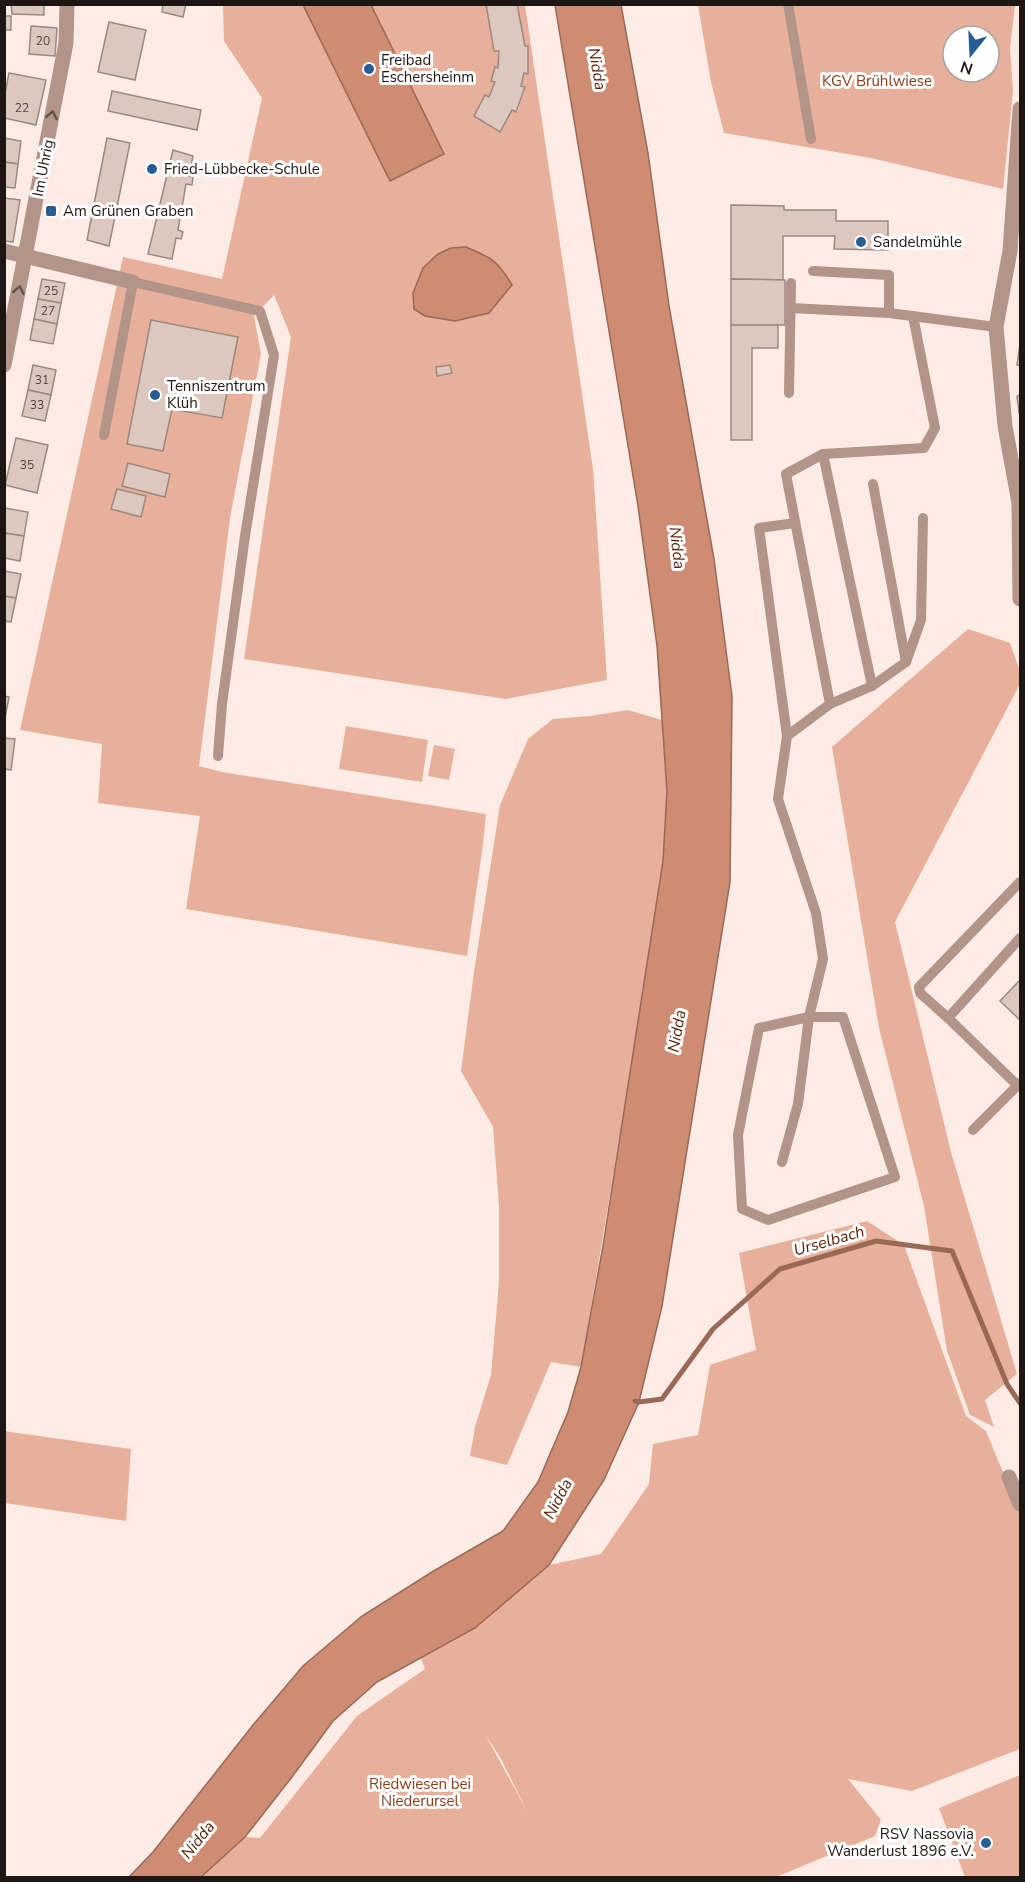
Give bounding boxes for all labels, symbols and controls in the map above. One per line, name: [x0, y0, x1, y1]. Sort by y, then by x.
north arrow: [941, 24, 1001, 84]
house number: 20: [36, 33, 50, 49]
water label: Nidda: [582, 46, 612, 92]
place label: Freibad Eschersheinm: [381, 50, 474, 87]
text: N: [958, 55, 976, 80]
marker: Freibad Eschersheinm: [362, 62, 376, 76]
park label: KGV Brühlwiese: [822, 71, 932, 91]
house number: 22: [15, 100, 29, 116]
one-way arrow: [46, 110, 58, 120]
street label: Im Uhrig: [28, 138, 58, 198]
place label: Fried-Lübbecke-Schule: [164, 159, 320, 179]
marker: Fried-Lübbecke-Schule: [145, 162, 159, 176]
place label: Am Grünen Graben: [63, 201, 194, 221]
marker: Am Grünen Graben: [44, 204, 58, 218]
place label: Sandelmühle: [873, 232, 962, 252]
marker: Sandelmühle: [854, 235, 868, 249]
house number: 25: [44, 283, 58, 299]
one-way arrow: [12, 285, 25, 295]
house number: 27: [41, 303, 55, 319]
house number: 31: [35, 372, 49, 388]
place label: Tenniszentrum Klüh: [167, 376, 266, 413]
marker: Tenniszentrum Klüh: [148, 388, 162, 402]
house number: 33: [30, 397, 44, 413]
house number: 35: [20, 457, 34, 473]
water label: Nidda: [663, 525, 691, 571]
water label: Nidda: [662, 1008, 692, 1054]
water label: Urselbach: [791, 1220, 867, 1262]
water label: Nidda: [538, 1475, 578, 1523]
park label: Riedwiesen bei Niederursel: [369, 1774, 471, 1811]
water label: Nidda: [176, 1816, 220, 1864]
place label: RSV Nassovia Wanderlust 1896 e.V.: [827, 1824, 974, 1861]
marker: RSV Nassovia Wanderlust 1896 e.V.: [979, 1836, 993, 1850]

